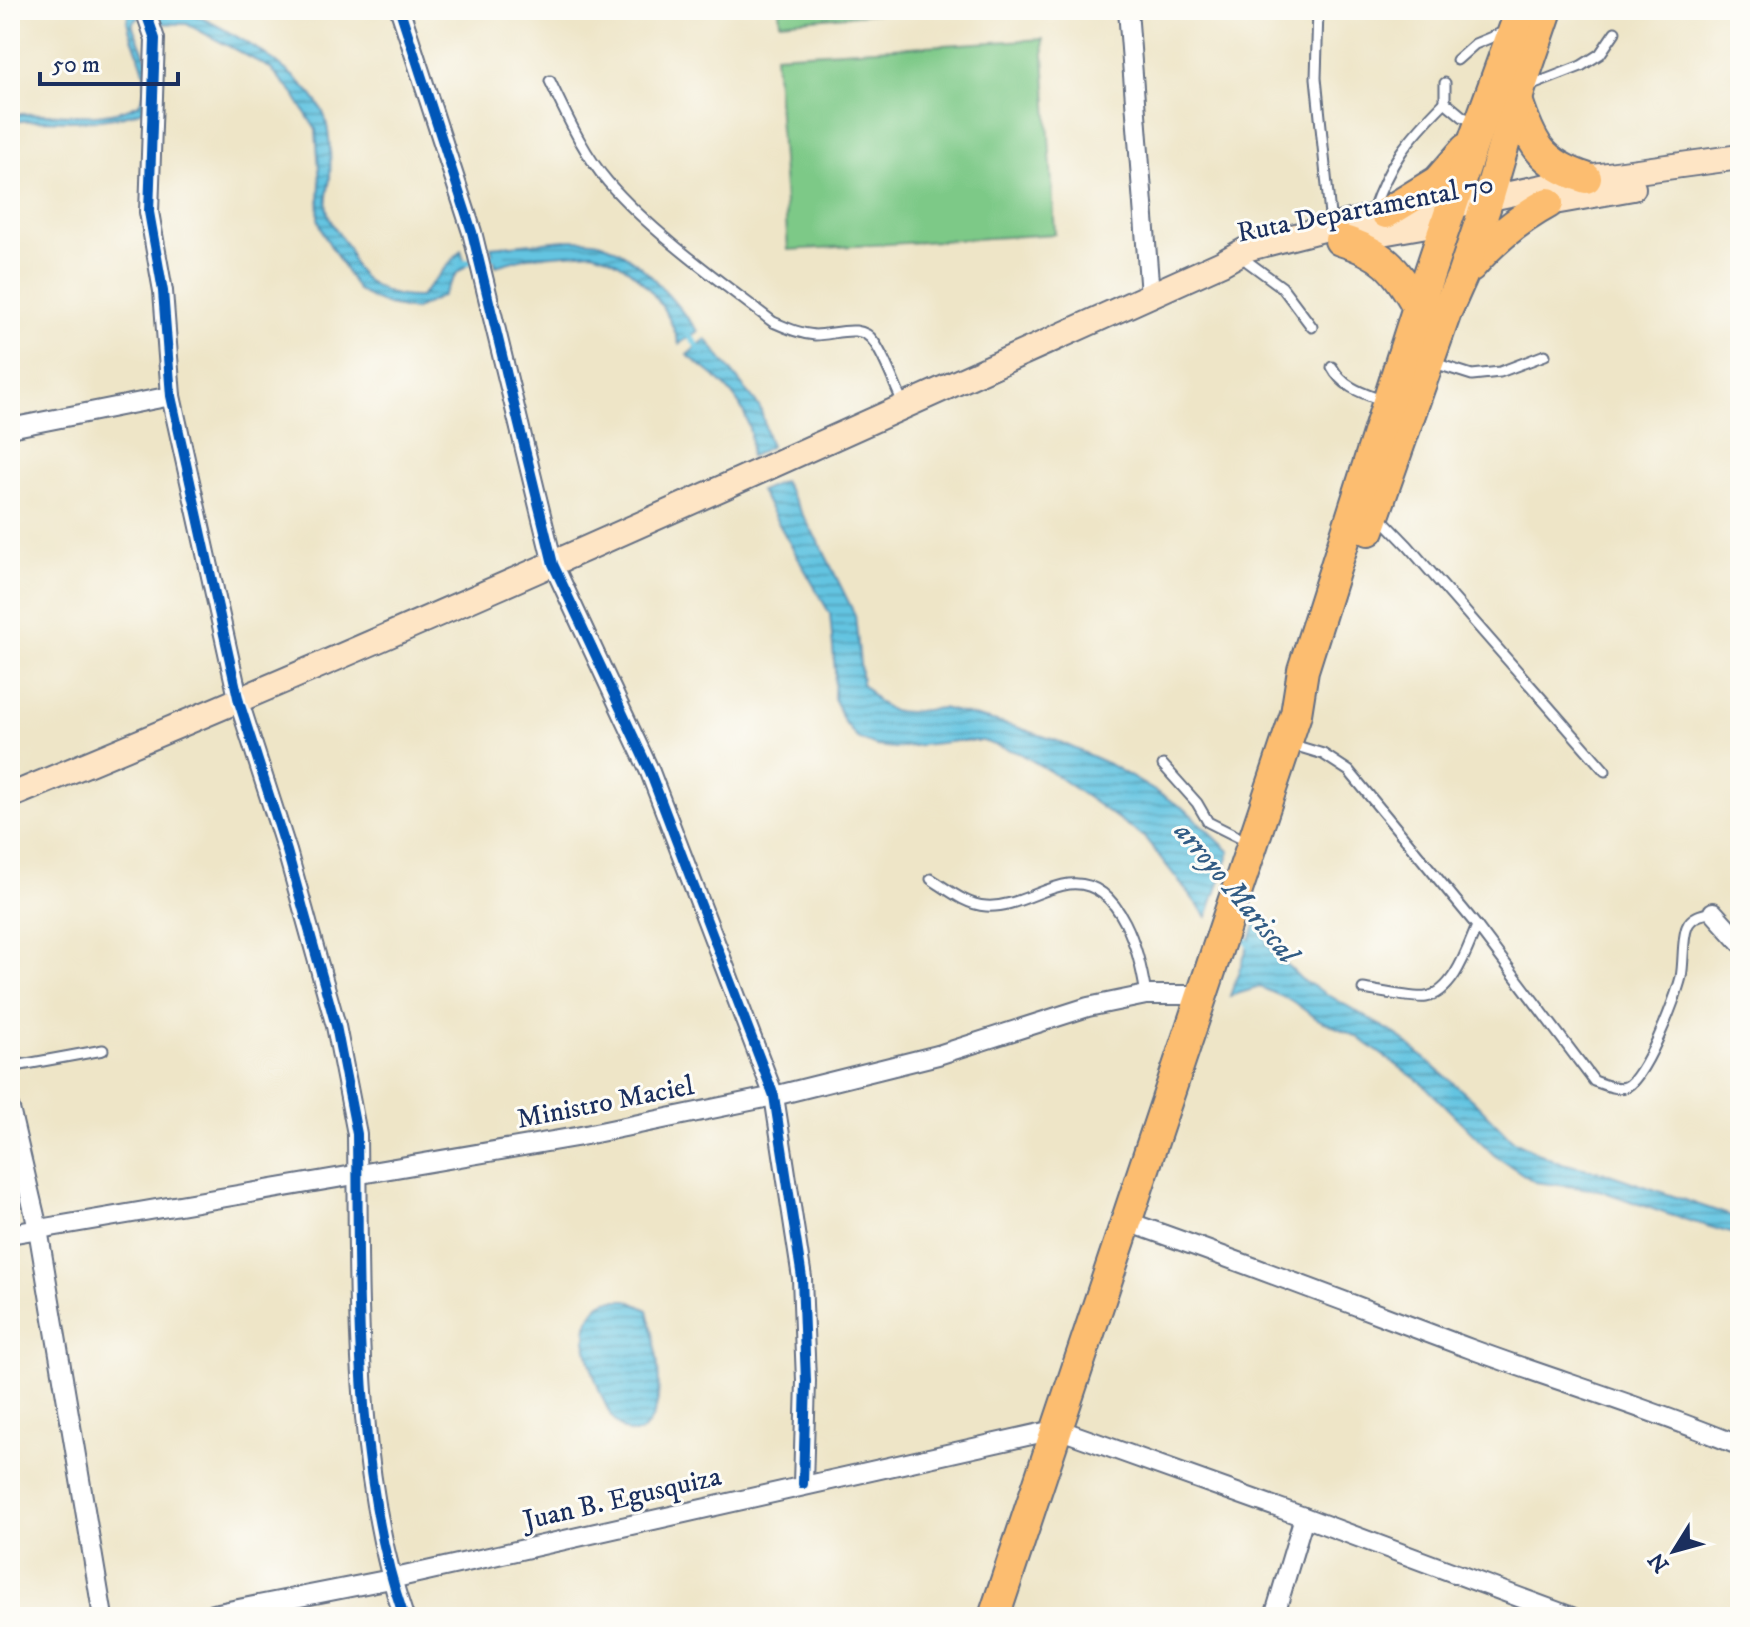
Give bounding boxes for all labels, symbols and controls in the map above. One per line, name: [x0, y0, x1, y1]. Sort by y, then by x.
scale bar: [40, 36, 178, 86]
text: 50 m: [52, 50, 100, 80]
street label: Ruta Departamental 70: [1234, 166, 1497, 251]
water label: arroyo Mariscal: [1165, 814, 1308, 974]
street label: Ministro Maciel: [514, 1068, 697, 1137]
street label: Juan B. Egusquiza: [517, 1459, 725, 1539]
north arrow: [1634, 1511, 1714, 1591]
text: N: [1643, 1547, 1675, 1577]

